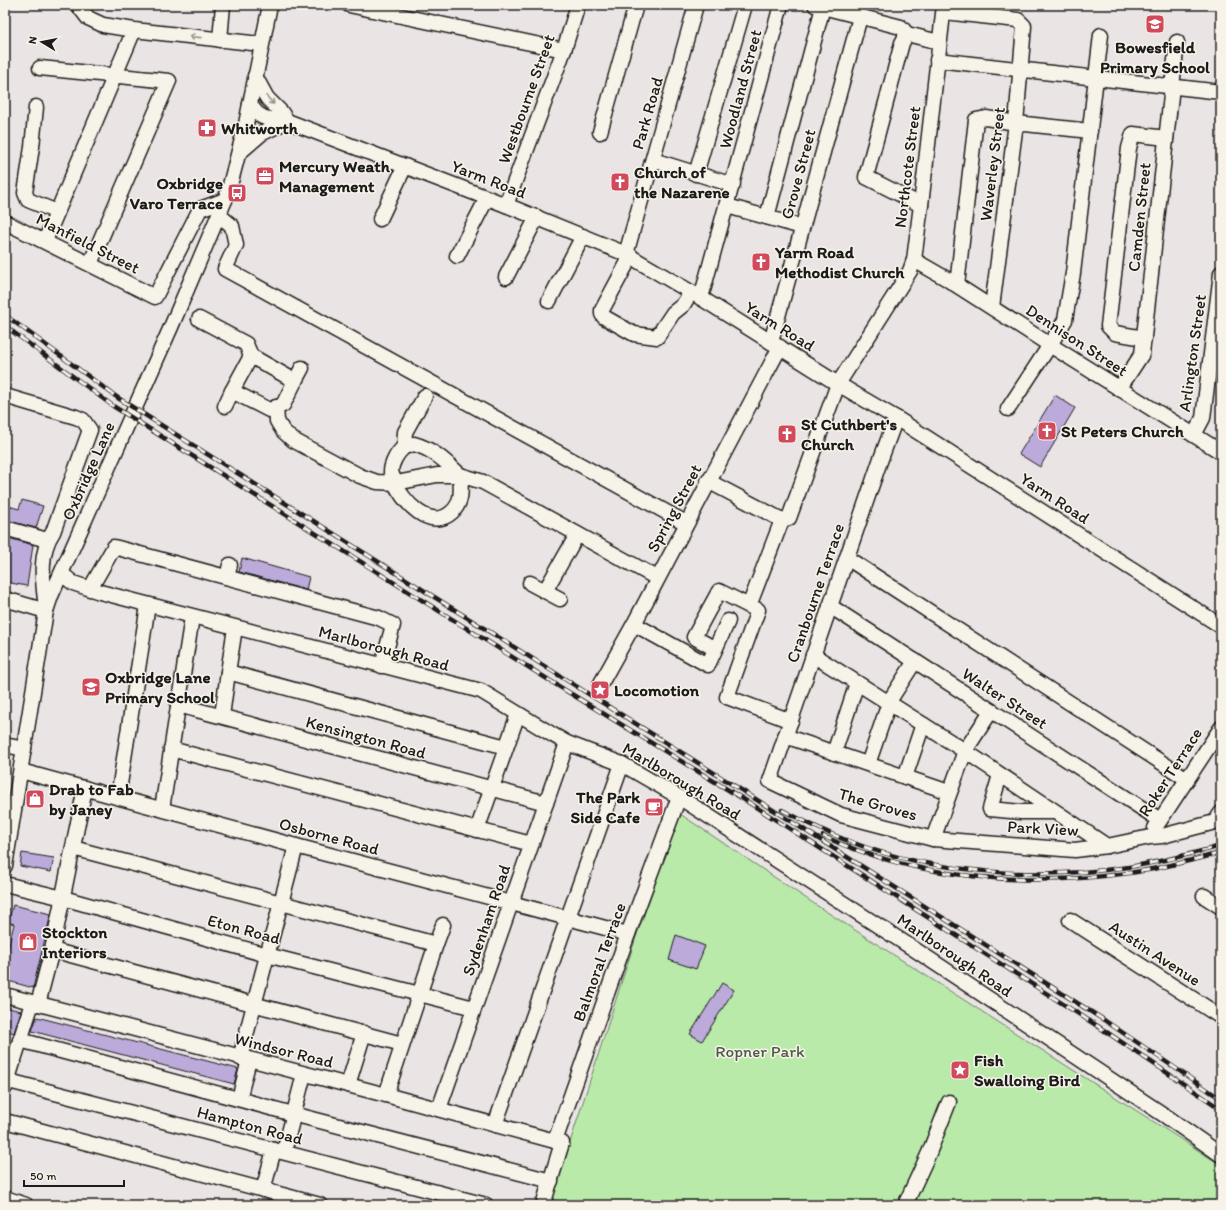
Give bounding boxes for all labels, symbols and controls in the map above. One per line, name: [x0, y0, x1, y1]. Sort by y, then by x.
school or university icon: Bowesfield Primary School: [1144, 13, 1166, 35]
north arrow: [22, 22, 62, 62]
street label: Woodland Street: [715, 27, 765, 151]
street label: Westbourne Street: [493, 31, 559, 166]
one-way arrow: [189, 33, 202, 41]
text: N: [26, 36, 40, 45]
place label: Bowesfield Primary School: [1100, 37, 1210, 78]
street label: Park Road: [627, 74, 667, 152]
one-way arrow: [265, 95, 274, 105]
street label: Northcote Street: [890, 104, 924, 229]
street label: Waverley Street: [975, 106, 1009, 222]
pharmacy icon: Whitworth: [196, 117, 218, 139]
place label: Whitworth: [221, 118, 299, 138]
street label: Grove Street: [776, 126, 820, 221]
place label: Mercury Weath Management: [279, 156, 391, 197]
street label: Yarm Road: [449, 156, 530, 203]
street label: Camden Street: [1123, 161, 1155, 273]
place label: Church of the Nazarene: [634, 162, 730, 202]
office icon: Mercury Weath Management: [254, 165, 276, 187]
church icon: Church of the Nazarene: [609, 171, 631, 193]
place label: Oxbridge Varo Terrace: [130, 173, 223, 213]
bus stop icon: Oxbridge Varo Terrace: [226, 182, 248, 204]
street label: Manfield Street: [33, 208, 143, 278]
place label: Yarm Road Methodist Church: [774, 242, 905, 282]
church icon: Yarm Road Methodist Church: [750, 251, 772, 273]
street label: Arlington Street: [1174, 293, 1210, 413]
street label: Yarm Road: [741, 297, 819, 356]
street label: Dennison Street: [1022, 300, 1132, 380]
place label: St Cuthbert's Church: [801, 414, 897, 454]
street label: Oxbridge Lane: [57, 419, 119, 523]
church icon: St Peters Church: [1036, 420, 1058, 442]
place label: St Peters Church: [1061, 421, 1184, 441]
church icon: St Cuthbert's Church: [776, 423, 798, 445]
street label: Spring Street: [642, 461, 706, 555]
street label: Yarm Road: [1016, 468, 1094, 528]
street label: Cranbourne Terrace: [782, 521, 848, 665]
street label: Marlborough Road: [316, 621, 452, 675]
street label: Walter Street: [959, 663, 1051, 733]
place label: Oxbridge Lane Primary School: [105, 667, 215, 708]
school or university icon: Oxbridge Lane Primary School: [80, 676, 102, 698]
place icon: Locomotion: [589, 679, 611, 701]
place label: Locomotion: [614, 680, 700, 700]
street label: Kensington Road: [304, 711, 429, 763]
street label: Roker Terrace: [1134, 724, 1206, 820]
street label: Marlborough Road: [619, 738, 745, 825]
place label: Drab to Fab by Janey: [49, 779, 134, 820]
street label: The Groves: [836, 783, 920, 825]
place label: The Park Side Cafe: [571, 787, 640, 827]
shop icon: Drab to Fab by Janey: [24, 788, 46, 810]
cafe icon: The Park Side Cafe: [643, 796, 665, 818]
street label: Osborne Road: [277, 813, 381, 859]
street label: Park View: [1007, 816, 1080, 840]
street label: Sydenham Road: [458, 861, 515, 978]
street label: Balmoral Terrace: [568, 900, 630, 1024]
street label: Marlborough Road: [894, 909, 1017, 1001]
street label: Eton Road: [206, 910, 283, 948]
street label: Austin Avenue: [1105, 916, 1205, 990]
place label: Stockton Interiors: [42, 922, 108, 962]
shop icon: Stockton Interiors: [17, 931, 39, 953]
street label: Windsor Road: [232, 1028, 336, 1072]
park label: Ropner Park: [715, 1041, 805, 1061]
place label: Fish Swalloing Bird: [974, 1050, 1081, 1091]
place icon: Fish Swalloing Bird: [949, 1059, 971, 1081]
street label: Hampton Road: [195, 1101, 305, 1149]
scale bar: [24, 1162, 124, 1188]
text: 50 m: [30, 1169, 56, 1183]

